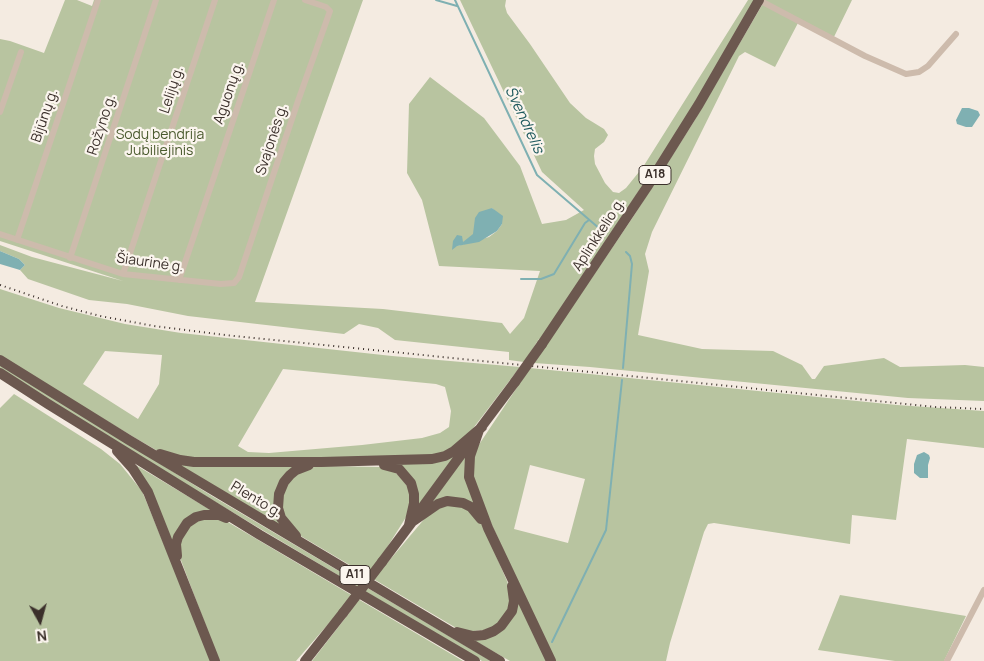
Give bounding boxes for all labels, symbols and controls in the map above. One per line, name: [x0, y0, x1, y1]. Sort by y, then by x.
street label: Aguonų g.: [210, 60, 248, 126]
street label: Lelijų g.: [157, 64, 187, 116]
water label: Švendrelis: [501, 84, 547, 156]
street label: Bijūnų g.: [28, 87, 62, 145]
street label: Rožyno g.: [84, 93, 120, 157]
street label: Svajonės g.: [253, 103, 291, 177]
park label: Sodų bendrija Jubiliejinis: [116, 127, 204, 160]
road number: A18: [639, 166, 671, 184]
street label: Aplinkkelio g.: [569, 195, 629, 275]
street label: Šiaurinė g.: [115, 250, 185, 276]
street label: Plento g.: [228, 478, 284, 522]
road number: A11: [340, 566, 370, 584]
north arrow: [15, 596, 65, 646]
text: N: [36, 626, 48, 646]

